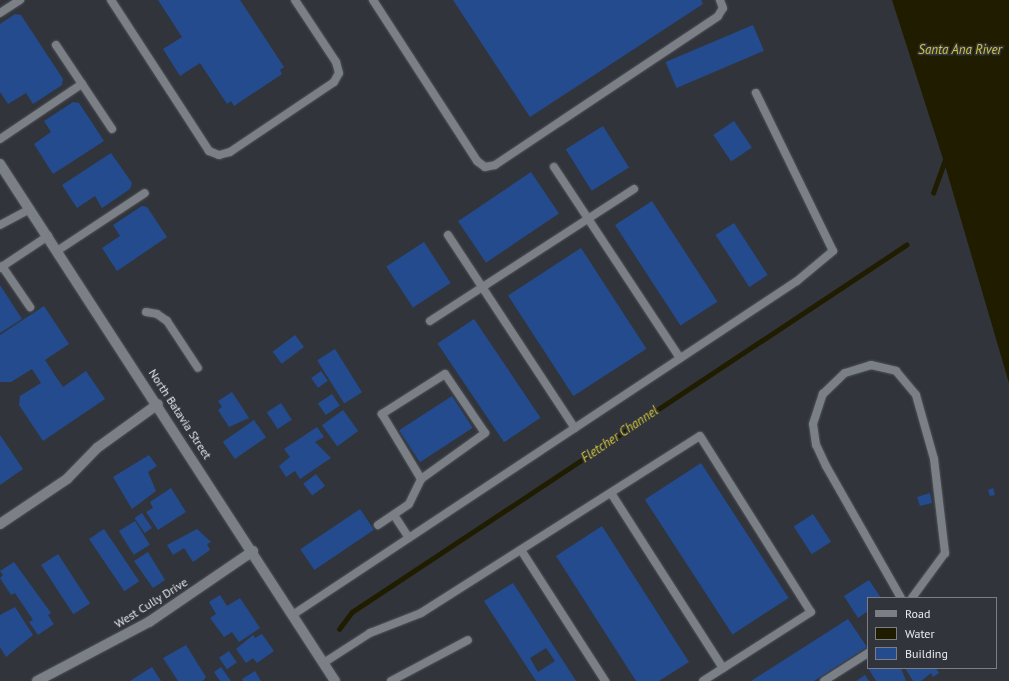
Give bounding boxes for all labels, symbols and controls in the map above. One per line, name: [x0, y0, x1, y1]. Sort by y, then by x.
water label: Santa Ana River: [918, 42, 1002, 58]
street label: North Batavia Street: [145, 366, 215, 462]
water label: Fletcher Channel: [579, 404, 661, 466]
street label: West Cully Drive: [112, 575, 190, 631]
legend: [867, 597, 997, 669]
text: Road: [905, 606, 930, 621]
text: Water: [905, 626, 935, 641]
text: Building: [905, 646, 948, 661]

